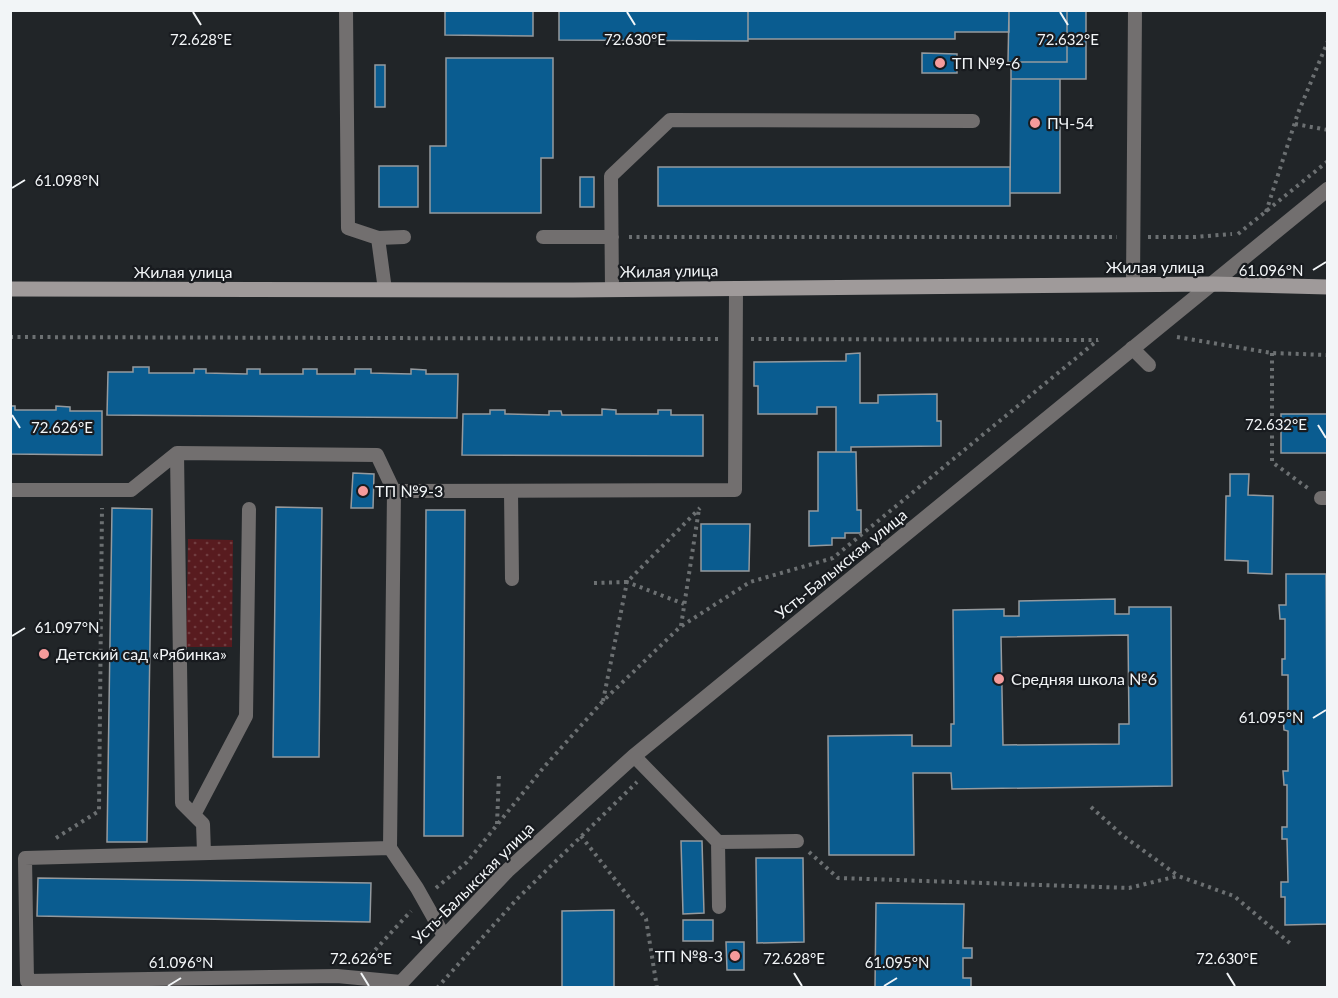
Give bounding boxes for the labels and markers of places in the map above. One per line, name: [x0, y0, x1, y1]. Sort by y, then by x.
place label: ТП №9-6: [952, 53, 1020, 72]
marker: ТП №9-6: [933, 56, 947, 70]
place label: ПЧ-54: [1047, 113, 1094, 132]
marker: ПЧ-54: [1028, 116, 1042, 130]
place label: ТП №9-3: [375, 481, 443, 500]
marker: ТП №9-3: [356, 484, 370, 498]
place label: Детский сад «Рябинка»: [56, 644, 227, 663]
marker: Детский сад «Рябинка»: [37, 647, 51, 661]
place label: Средняя школа №6: [1011, 669, 1157, 688]
marker: Средняя школа №6: [992, 672, 1006, 686]
place label: ТП №8-3: [655, 946, 723, 965]
marker: ТП №8-3: [728, 949, 742, 963]

